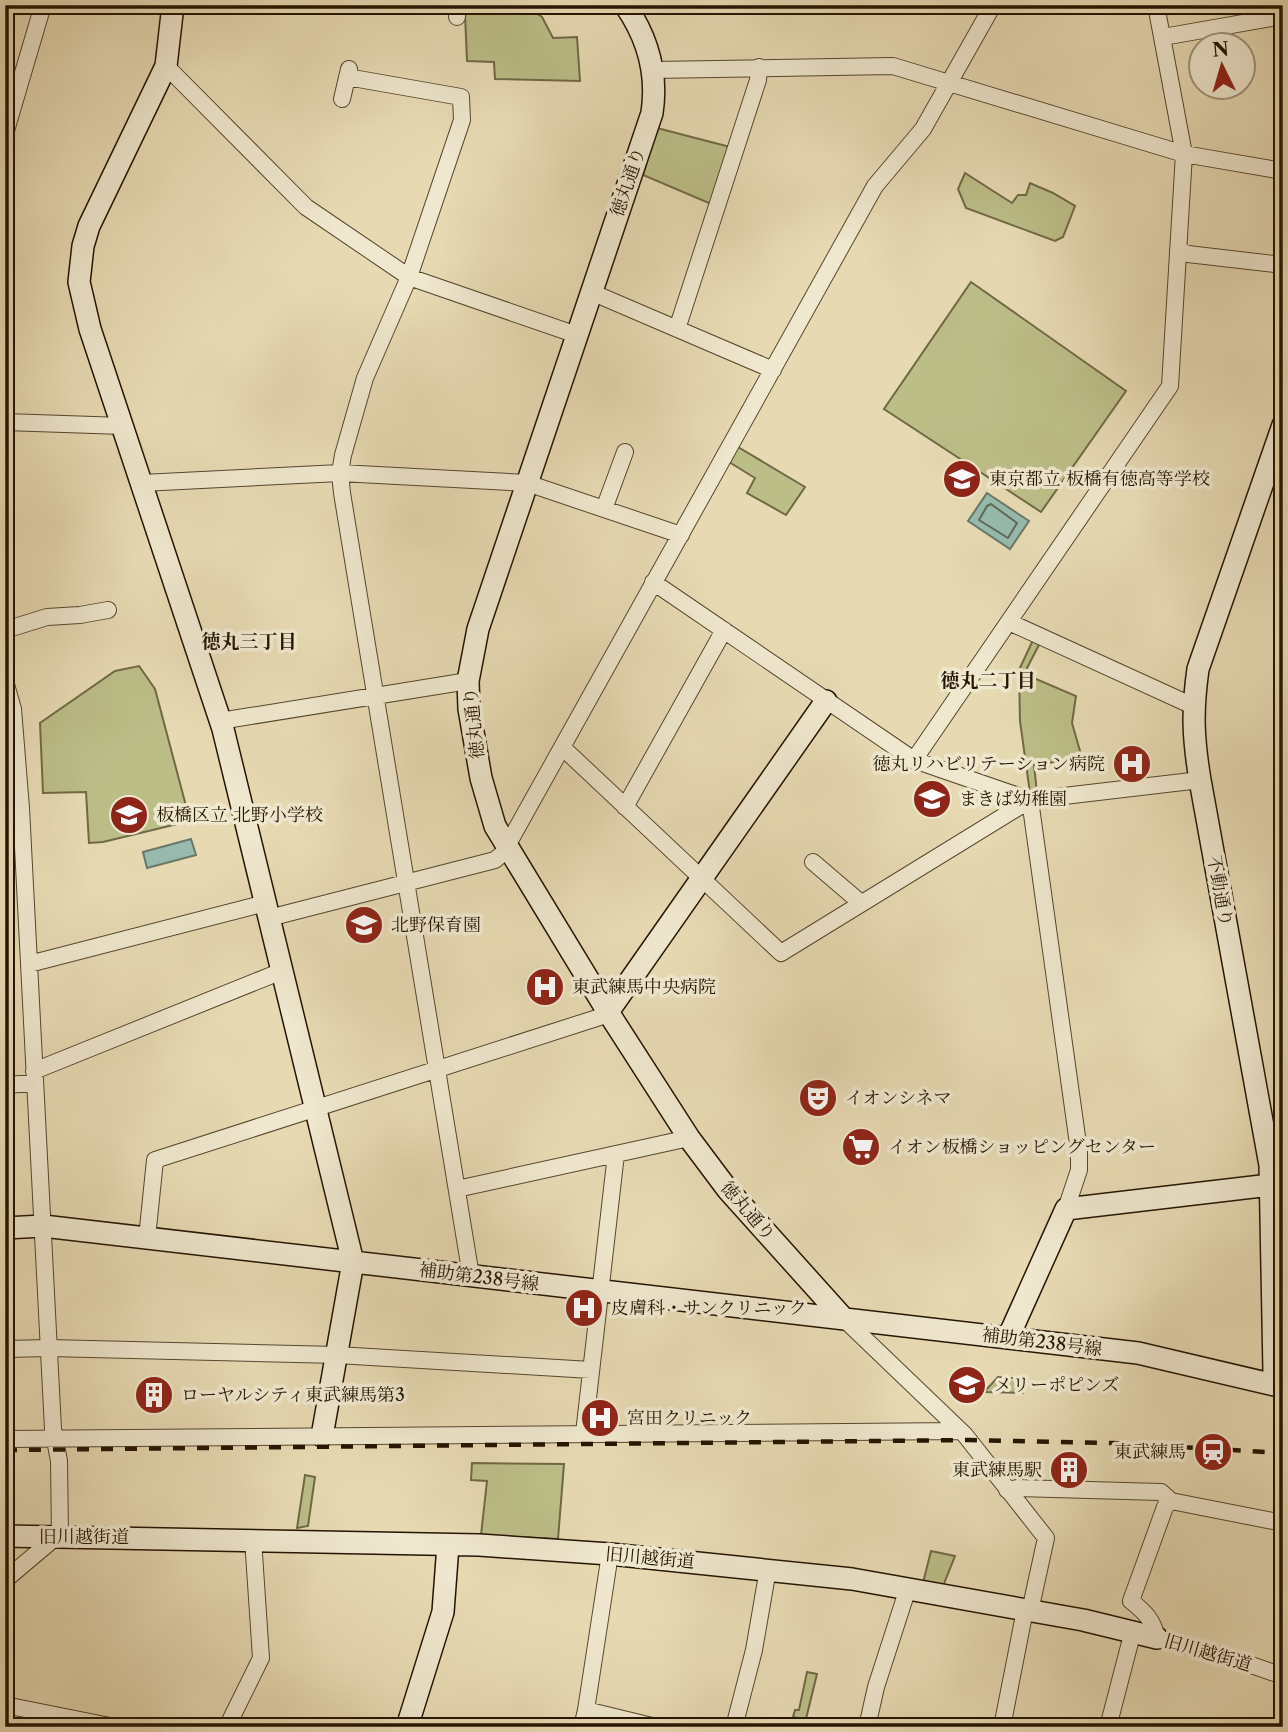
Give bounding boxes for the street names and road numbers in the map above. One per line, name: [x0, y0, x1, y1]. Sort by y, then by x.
street label: 徳丸通り: [606, 144, 650, 220]
street label: 徳丸通り: [459, 686, 489, 760]
street label: 不動通り: [1203, 854, 1237, 928]
street label: 徳丸通り: [716, 1177, 780, 1245]
street label: 補助第238号線: [418, 1259, 540, 1295]
street label: 補助第238号線: [981, 1324, 1103, 1360]
street label: 旧川越街道: [39, 1526, 129, 1548]
street label: 旧川越街道: [604, 1543, 696, 1573]
street label: 旧川越街道: [1162, 1630, 1254, 1676]

